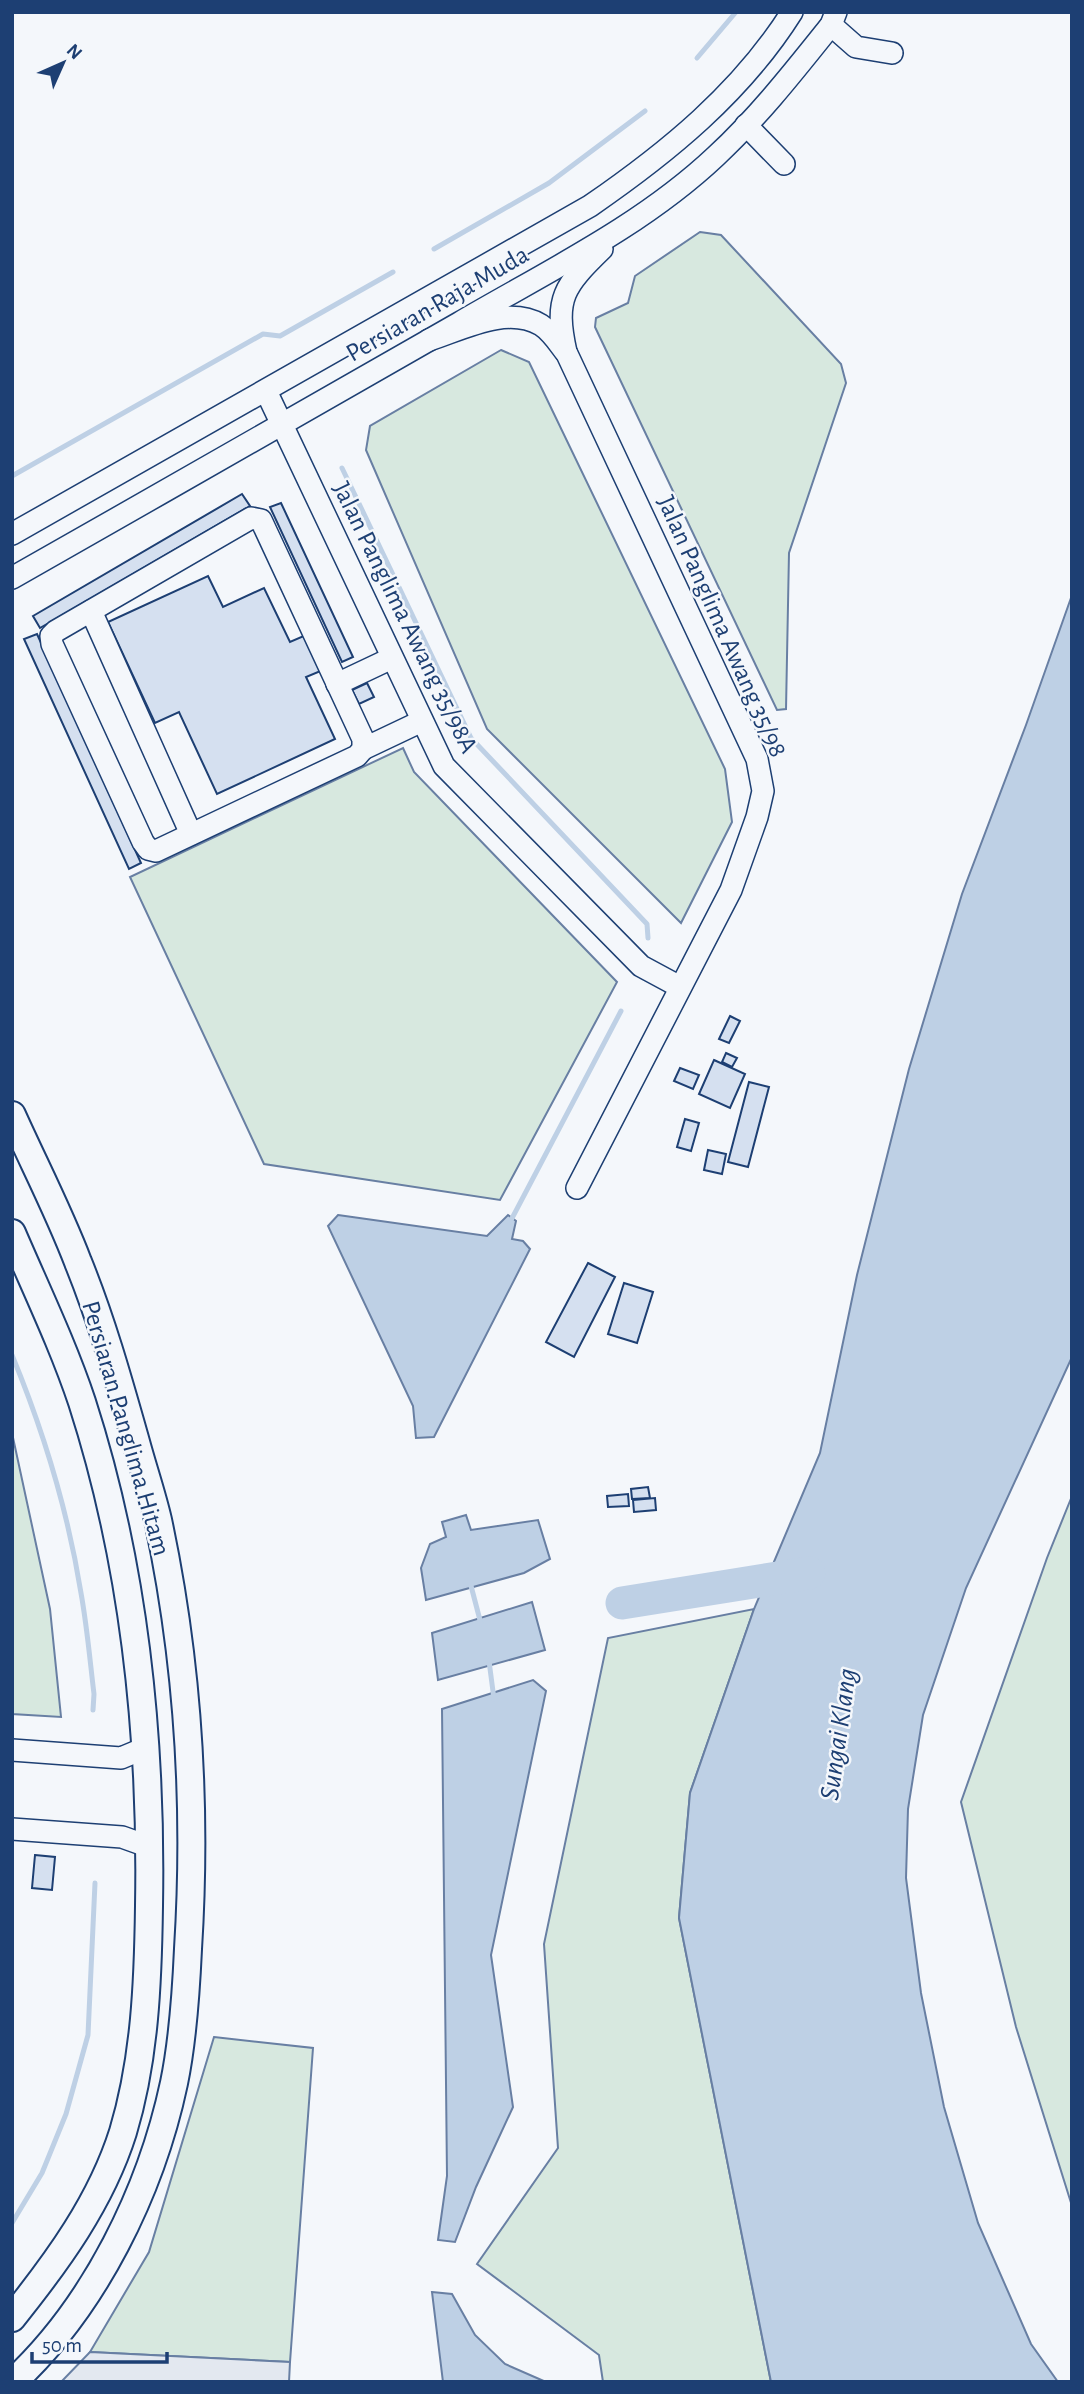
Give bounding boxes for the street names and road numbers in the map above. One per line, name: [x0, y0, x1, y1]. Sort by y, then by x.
street label: Persiaran Raja Muda: [342, 241, 533, 367]
street label: Jalan Panglima Awang 35/98A: [328, 478, 482, 757]
street label: Jalan Panglima Awang 35/98: [653, 492, 792, 761]
street label: Persiaran Panglima Hitam: [77, 1298, 175, 1558]

